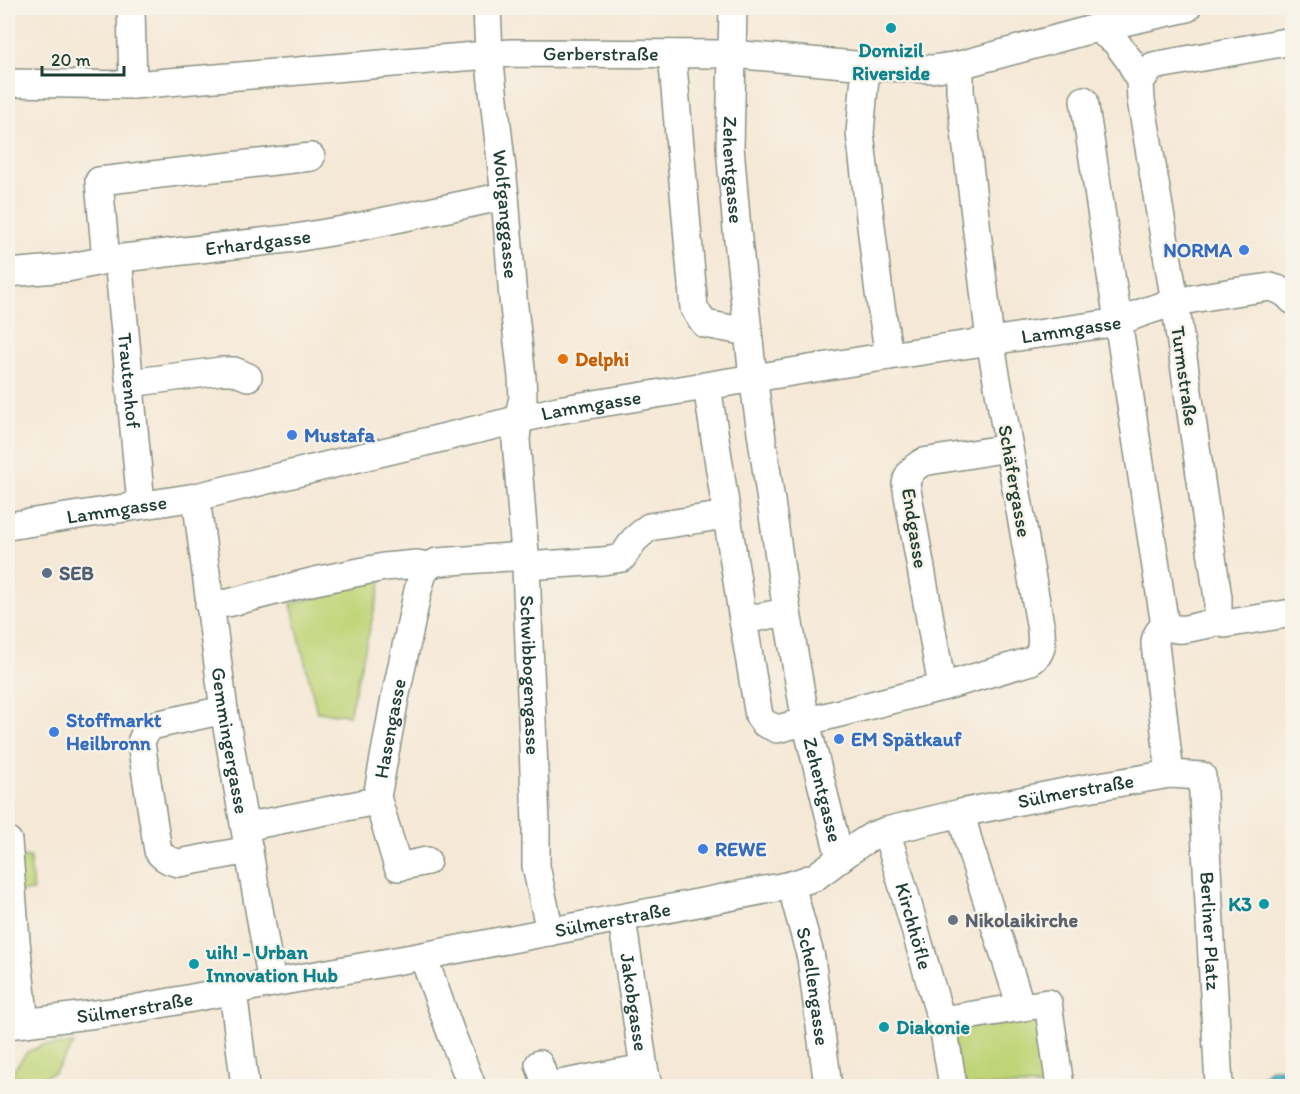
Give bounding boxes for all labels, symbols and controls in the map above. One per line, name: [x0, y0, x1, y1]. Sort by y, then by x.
marker: Domizil Riverside: [884, 21, 898, 35]
place label: Domizil Riverside: [852, 38, 930, 85]
scale bar: [42, 39, 124, 77]
street label: Gerberstraße: [543, 41, 659, 66]
text: 20 m: [51, 49, 91, 71]
street label: Zehentgasse: [718, 116, 748, 224]
street label: Wolfganggasse: [488, 148, 523, 279]
street label: Erhardgasse: [204, 224, 313, 260]
place label: NORMA: [1163, 238, 1232, 262]
marker: NORMA: [1237, 243, 1251, 257]
street label: Lammgasse: [1019, 310, 1123, 348]
street label: Turmstraße: [1166, 324, 1204, 428]
street label: Trautenhof: [113, 332, 146, 430]
place label: Delphi: [575, 347, 629, 372]
marker: Delphi: [556, 352, 570, 366]
street label: Lammgasse: [539, 385, 643, 426]
place label: Mustafa: [304, 423, 376, 447]
street label: Schäfergasse: [993, 423, 1037, 539]
marker: Mustafa: [285, 428, 299, 442]
street label: Endgasse: [897, 486, 933, 570]
street label: Lammgasse: [65, 490, 168, 529]
place label: SEB: [59, 561, 94, 585]
marker: SEB: [40, 566, 54, 580]
street label: Schwibbogengasse: [515, 595, 545, 755]
street label: Gemmingergasse: [207, 666, 254, 816]
street label: Hasengasse: [369, 676, 411, 780]
place label: Stoffmarkt Heilbronn: [66, 708, 162, 755]
marker: Stoffmarkt Heilbronn: [47, 725, 61, 739]
place label: EM Spätkauf: [851, 727, 962, 752]
marker: EM Spätkauf: [832, 732, 846, 746]
street label: Zehentgasse: [798, 735, 848, 845]
street label: Sülmerstraße: [1015, 768, 1136, 813]
place label: REWE: [715, 837, 766, 861]
marker: REWE: [696, 842, 710, 856]
street label: Berliner Platz: [1195, 871, 1226, 992]
street label: Kirchhöfle: [890, 880, 938, 972]
place label: K3: [1228, 892, 1252, 916]
street label: Sülmerstraße: [553, 896, 673, 942]
marker: K3: [1257, 897, 1271, 911]
place label: Nikolaikirche: [965, 908, 1078, 932]
marker: Nikolaikirche: [946, 913, 960, 927]
street label: Schellengasse: [791, 924, 835, 1047]
place label: uih! - Urban Innovation Hub: [205, 940, 338, 987]
street label: Jakobgasse: [615, 952, 653, 1053]
marker: uih! - Urban Innovation Hub: [187, 957, 201, 971]
street label: Sülmerstraße: [75, 986, 195, 1028]
place label: Diakonie: [896, 1015, 970, 1039]
marker: Diakonie: [877, 1020, 891, 1034]

